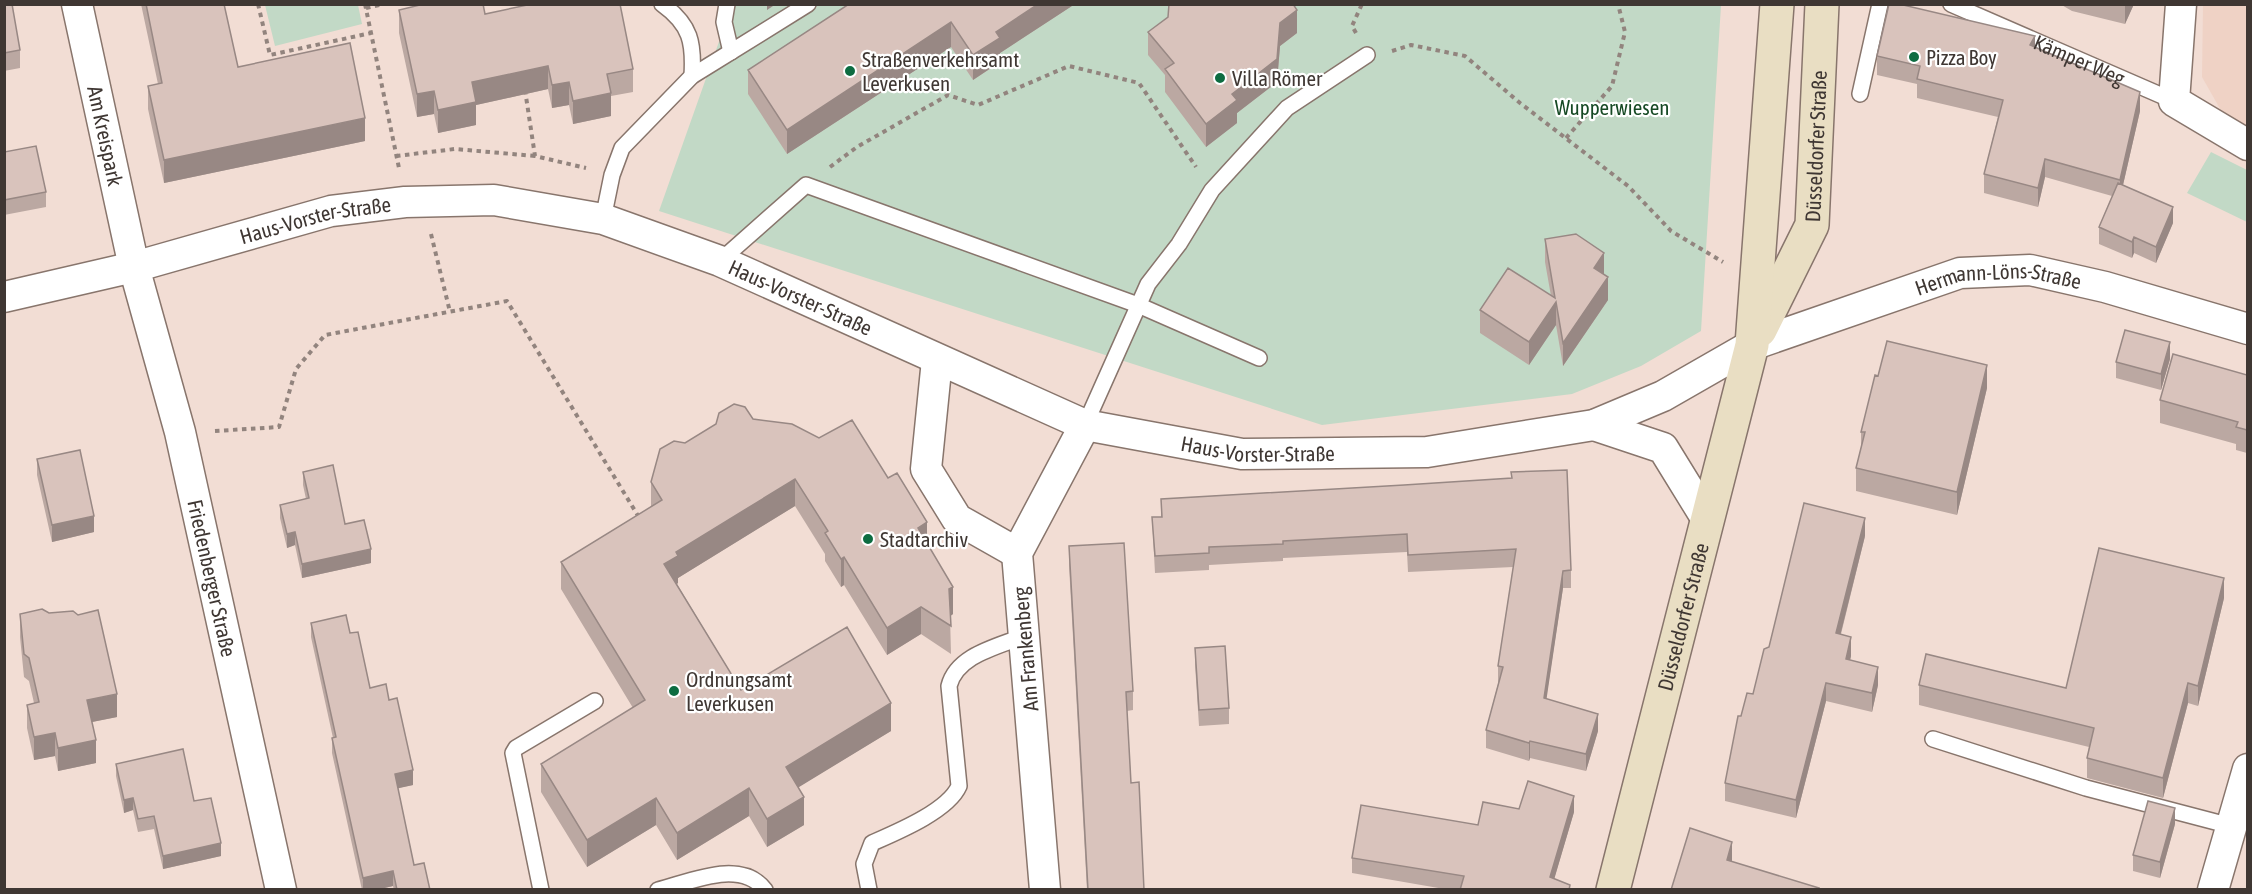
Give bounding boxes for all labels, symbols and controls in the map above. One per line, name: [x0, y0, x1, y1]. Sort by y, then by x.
street label: Kämper Weg: [2030, 30, 2128, 90]
place label: Pizza Boy: [1926, 45, 1997, 69]
place label: Straßenverkehrsamt Leverkusen: [862, 47, 1019, 95]
marker: Pizza Boy: [1907, 50, 1921, 64]
marker: Straßenverkehrsamt Leverkusen: [843, 64, 857, 78]
place label: Villa Römer: [1232, 66, 1323, 90]
street label: Düsseldorfer Straße: [1800, 70, 1831, 223]
marker: Villa Römer: [1213, 71, 1227, 85]
street label: Am Kreispark: [83, 84, 128, 188]
park label: Wupperwiesen: [1555, 95, 1669, 119]
street label: Haus-Vorster-Straße: [237, 192, 392, 248]
street label: Haus-Vorster-Straße: [725, 255, 876, 340]
street label: Hermann-Löns-Straße: [1912, 258, 2084, 300]
street label: Haus-Vorster-Straße: [1179, 431, 1335, 466]
street label: Friedenberger Straße: [183, 497, 241, 659]
place label: Stadtarchiv: [880, 527, 968, 551]
marker: Stadtarchiv: [861, 532, 875, 546]
street label: Düsseldorfer Straße: [1652, 540, 1713, 693]
street label: Am Frankenberg: [1008, 586, 1042, 712]
place label: Ordnungsamt Leverkusen: [686, 667, 792, 715]
marker: Ordnungsamt Leverkusen: [667, 684, 681, 698]

